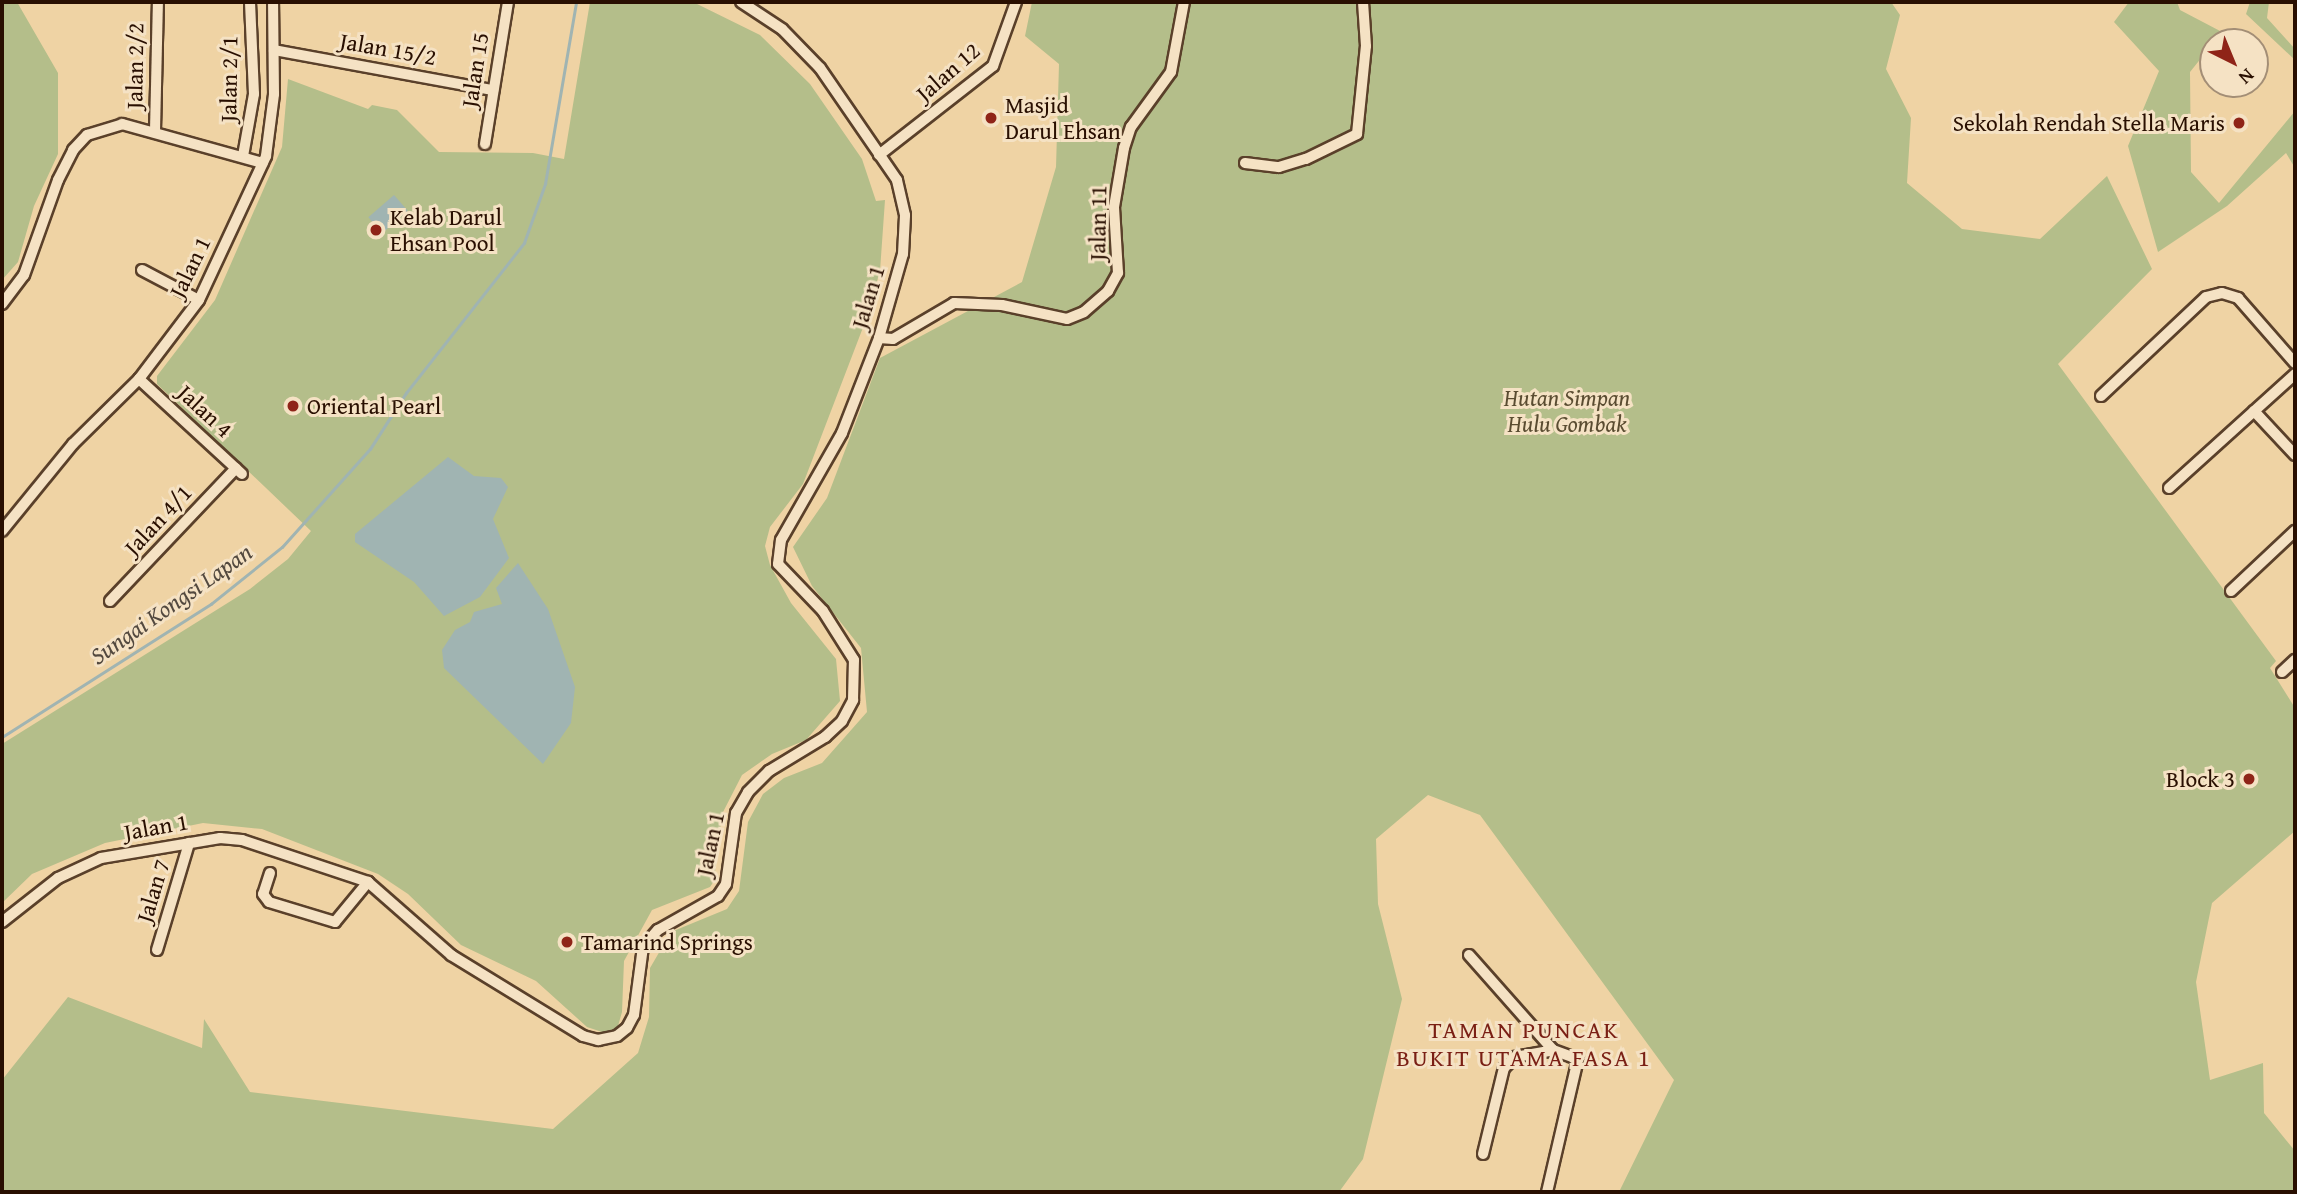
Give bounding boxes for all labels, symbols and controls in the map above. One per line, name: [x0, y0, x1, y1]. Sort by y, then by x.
street label: Jalan 2/2: [120, 23, 150, 109]
street label: Jalan 15/2: [338, 27, 438, 71]
north arrow: [2199, 28, 2269, 98]
street label: Jalan 15: [455, 31, 495, 109]
street label: Jalan 2/1: [214, 36, 244, 122]
street label: Jalan 12: [910, 37, 986, 107]
text: N: [2233, 62, 2261, 91]
place label: Masjid Darul Ehsan: [1005, 91, 1121, 145]
place label: Sekolah Rendah Stella Maris: [1953, 109, 2225, 137]
marker: Masjid Darul Ehsan: [983, 110, 999, 126]
marker: Sekolah Rendah Stella Maris: [2231, 115, 2247, 131]
street label: Jalan 11: [1084, 185, 1112, 261]
place label: Kelab Darul Ehsan Pool: [390, 203, 502, 257]
marker: Kelab Darul Ehsan Pool: [368, 222, 384, 238]
street label: Jalan 1: [163, 232, 217, 302]
street label: Jalan 1: [845, 262, 891, 332]
street label: Jalan 4: [172, 379, 238, 443]
park label: Hutan Simpan Hulu Gombak: [1504, 384, 1630, 438]
place label: Oriental Pearl: [307, 392, 441, 420]
marker: Oriental Pearl: [285, 398, 301, 414]
street label: Jalan 4/1: [118, 479, 198, 561]
water label: Sungai Kongsi Lapan: [84, 537, 258, 671]
place label: Block 3: [2166, 765, 2235, 793]
marker: Block 3: [2241, 771, 2257, 787]
street label: Jalan 1: [122, 808, 190, 846]
street label: Jalan 1: [690, 810, 730, 878]
street label: Jalan 7: [130, 856, 176, 926]
place label: Tamarind Springs: [581, 928, 753, 956]
marker: Tamarind Springs: [559, 934, 575, 950]
district label: TAMAN PUNCAK BUKIT UTAMA FASA 1: [1399, 1016, 1649, 1072]

